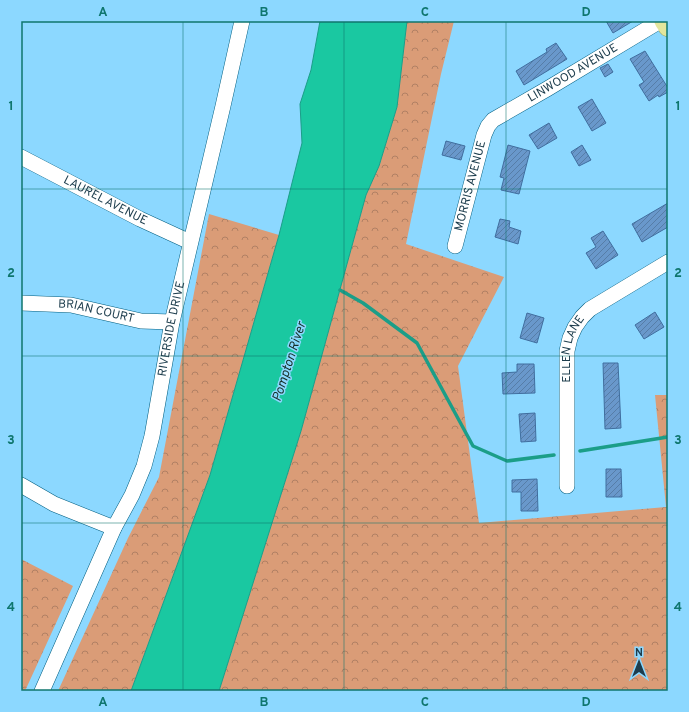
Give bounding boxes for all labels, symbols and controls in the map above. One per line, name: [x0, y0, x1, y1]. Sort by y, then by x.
text: A: [98, 5, 108, 21]
text: B: [260, 5, 269, 21]
text: C: [421, 5, 429, 21]
text: D: [581, 5, 591, 21]
street label: LINWOOD AVENUE: [525, 40, 621, 106]
text: 1: [8, 99, 14, 115]
text: 1: [675, 99, 681, 115]
street label: MORRIS AVENUE: [451, 139, 490, 233]
street label: LAUREL AVENUE: [60, 172, 150, 229]
text: 2: [7, 266, 15, 282]
text: 2: [674, 266, 682, 282]
street label: RIVERSIDE DRIVE: [155, 280, 189, 378]
street label: BRIAN COURT: [58, 296, 136, 327]
street label: ELLEN LANE: [558, 312, 589, 383]
water label: Pompton River: [270, 319, 311, 404]
text: 3: [7, 433, 15, 449]
text: 3: [674, 433, 682, 449]
text: 4: [7, 600, 15, 616]
text: 4: [674, 600, 682, 616]
north arrow: [619, 642, 659, 682]
text: N: [635, 646, 643, 660]
text: A: [98, 695, 108, 711]
text: B: [260, 695, 269, 711]
text: C: [421, 695, 429, 711]
text: D: [581, 695, 591, 711]

